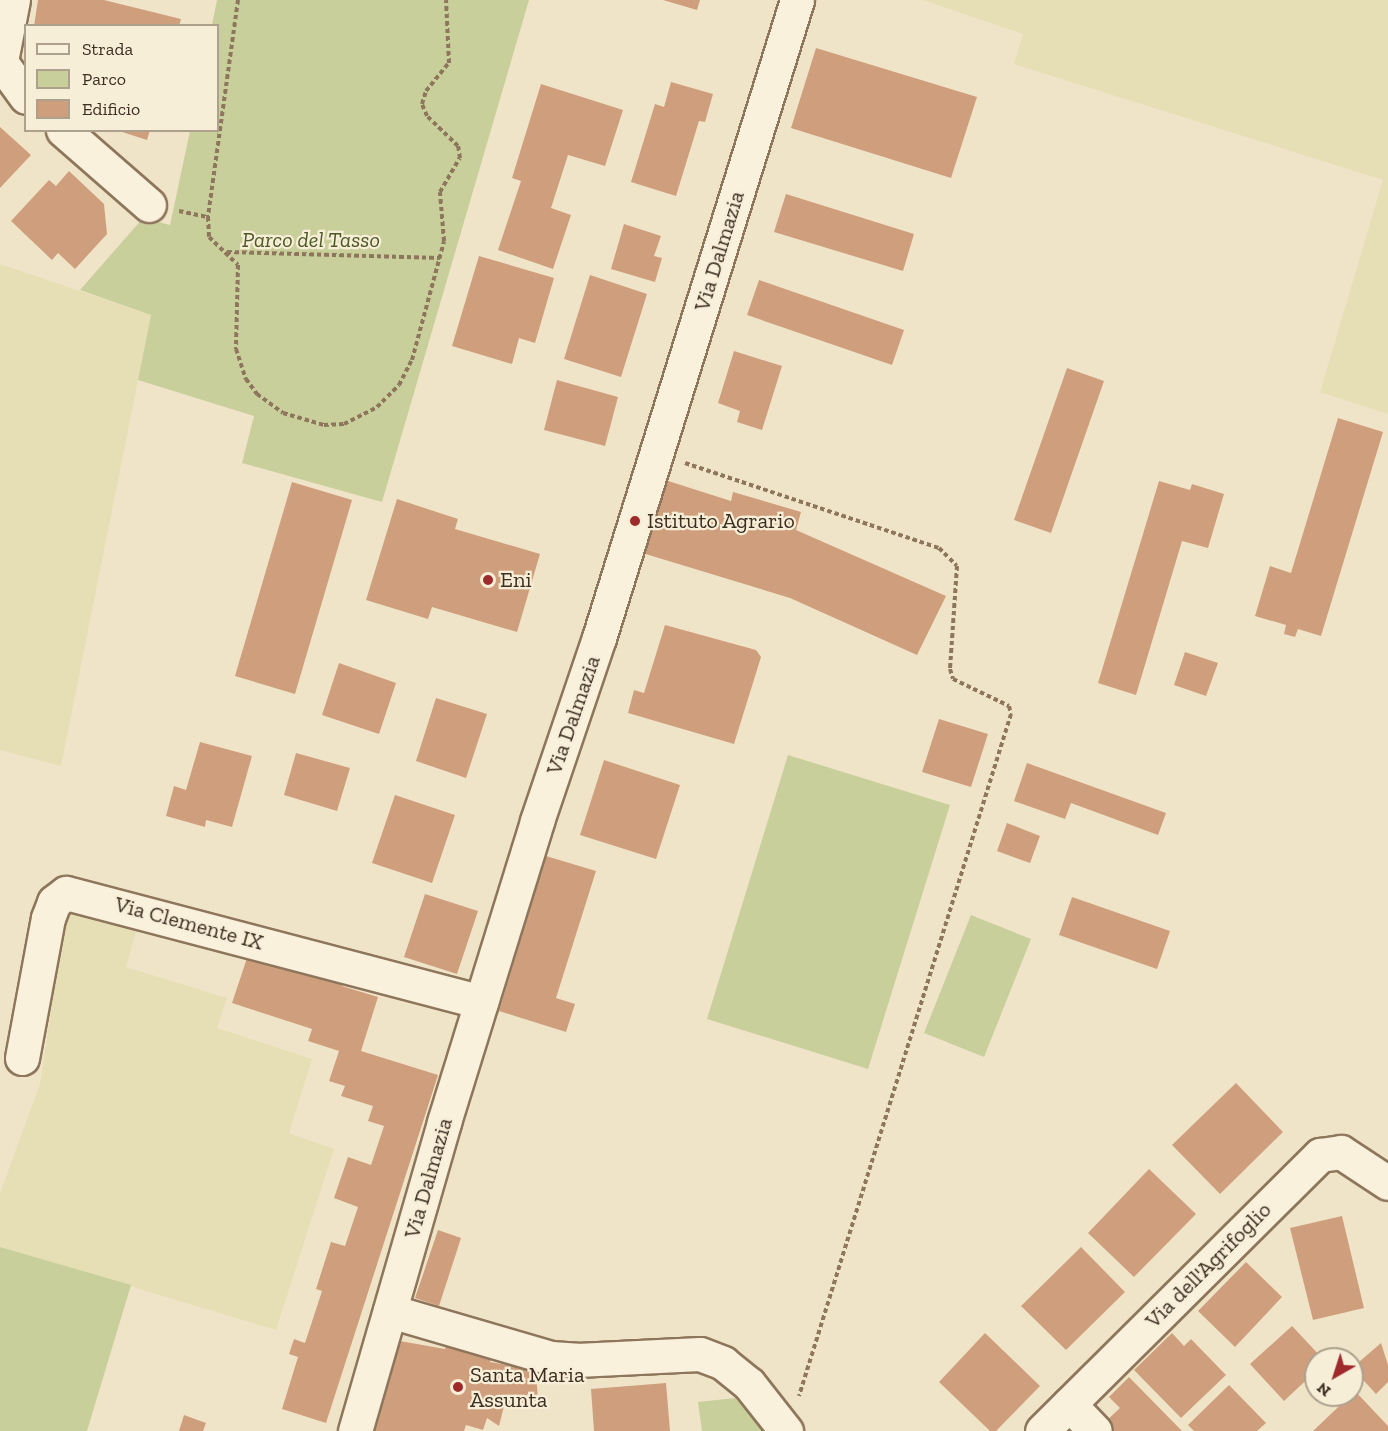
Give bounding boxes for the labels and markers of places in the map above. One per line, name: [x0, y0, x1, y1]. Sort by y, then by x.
place label: Istituto Agrario: [647, 508, 795, 534]
marker: Istituto Agrario: [628, 514, 642, 528]
place label: Eni: [500, 567, 532, 593]
marker: Eni: [481, 573, 495, 587]
place label: Santa Maria Assunta: [470, 1361, 585, 1412]
marker: Santa Maria Assunta: [451, 1380, 465, 1394]

